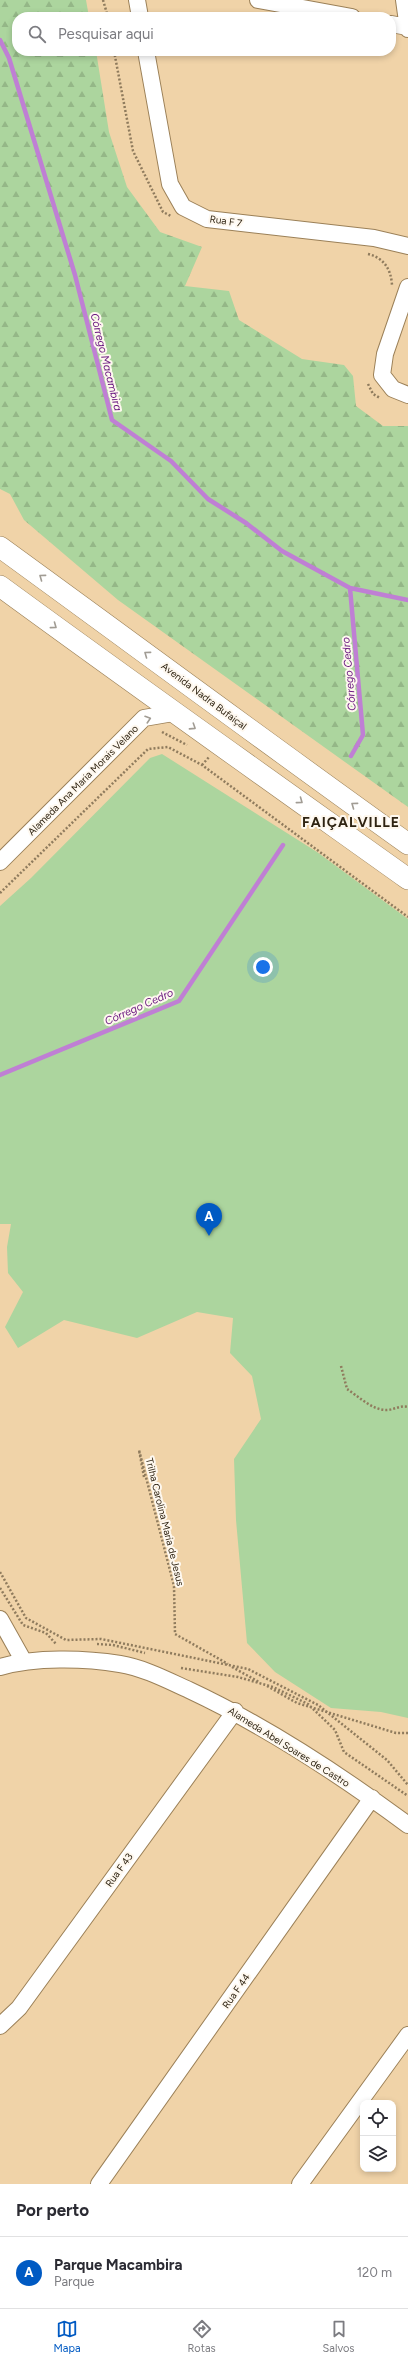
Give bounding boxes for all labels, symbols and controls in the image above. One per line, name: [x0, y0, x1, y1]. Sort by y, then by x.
search box: [12, 12, 396, 56]
icon: search: [26, 23, 48, 45]
text: Pesquisar aqui: [58, 25, 154, 43]
street label: Rua F 7: [209, 212, 244, 230]
water label: Córrego Macambira: [88, 312, 125, 413]
one-way arrow: [39, 574, 46, 582]
one-way arrow: [50, 621, 57, 629]
water label: Córrego Cedro: [339, 636, 359, 711]
one-way arrow: [145, 652, 152, 659]
street label: Avenida Nadra Bufaiçal: [159, 660, 249, 732]
one-way arrow: [145, 715, 152, 723]
street label: Alameda Ana Maria Morais Velano: [25, 722, 141, 838]
one-way arrow: [189, 722, 196, 729]
one-way arrow: [295, 797, 302, 804]
one-way arrow: [351, 803, 358, 810]
district label: FAIÇALVILLE: [302, 814, 400, 831]
your location: [253, 957, 273, 977]
water label: Córrego Cedro: [103, 986, 176, 1028]
pin: A: [196, 1203, 222, 1236]
street label: Trilha Carolina Maria de Jesus: [143, 1457, 187, 1588]
street label: Alameda Abel Soares de Castro: [226, 1704, 352, 1790]
street label: Rua F 43: [102, 1850, 136, 1890]
street label: Rua F 44: [219, 1971, 253, 2011]
map controls: [360, 2100, 396, 2172]
button: locate: [360, 2100, 396, 2136]
button: layers: [360, 2136, 396, 2172]
text: Por perto: [16, 2200, 89, 2220]
text: Parque Macambira: [54, 2256, 183, 2274]
text: A: [24, 2265, 34, 2280]
text: 120 m: [357, 2265, 392, 2280]
text: Parque: [54, 2274, 94, 2289]
tab: Mapa: [53, 2318, 81, 2355]
tab: Rotas: [187, 2318, 216, 2355]
tab: Salvos: [323, 2318, 354, 2355]

